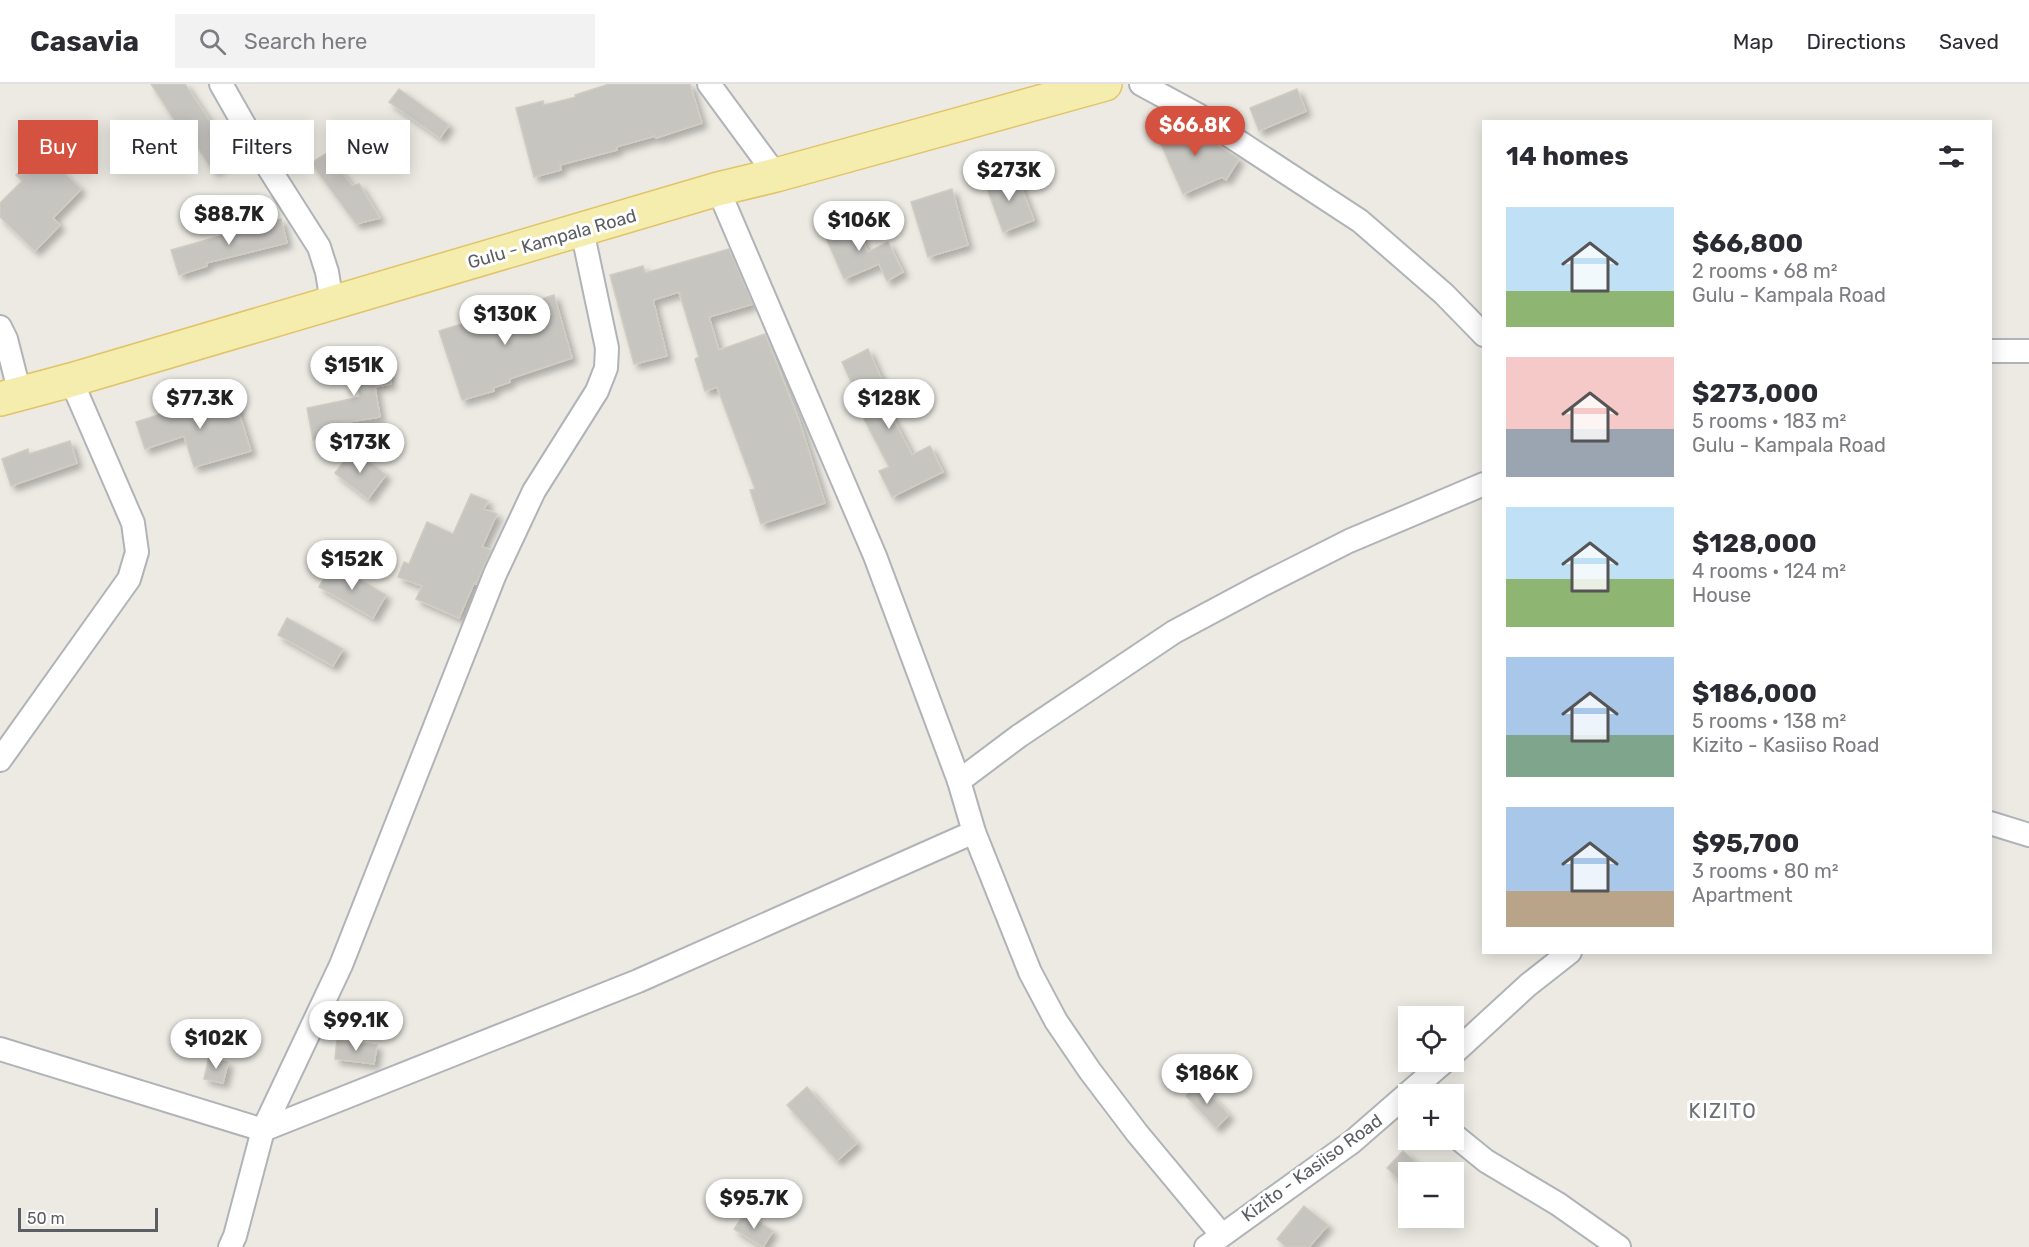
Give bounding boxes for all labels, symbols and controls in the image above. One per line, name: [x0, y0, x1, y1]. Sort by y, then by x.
search box: [175, 14, 595, 68]
text: Casavia: [30, 25, 139, 58]
icon: search: [196, 25, 229, 58]
text: Search here: [244, 28, 367, 55]
text: Map: [1733, 29, 1774, 54]
text: Directions: [1807, 29, 1906, 54]
text: Saved: [1939, 29, 1999, 54]
pin: $66.8K: [1146, 106, 1244, 157]
text: $66.8K: [1159, 113, 1231, 137]
chip: Buy: [18, 120, 98, 174]
chip: Rent: [110, 120, 198, 174]
chip: Filters: [210, 120, 314, 174]
chip: New: [326, 120, 410, 174]
icon: filters: [1935, 140, 1968, 173]
text: 14 homes: [1506, 141, 1629, 172]
pin: $273K: [967, 151, 1051, 202]
text: $273K: [977, 158, 1041, 182]
pin: $88.7K: [180, 195, 278, 246]
pin: $106K: [817, 201, 901, 252]
text: $88.7K: [194, 202, 264, 226]
street label: Gulu - Kampala Road: [465, 204, 639, 274]
text: $106K: [827, 208, 891, 232]
text: $66,800: [1692, 228, 1803, 259]
icon: home: [1554, 231, 1626, 303]
text: 2 rooms · 68 m²: [1692, 259, 1838, 283]
text: Gulu - Kampala Road: [1692, 283, 1886, 307]
pin: $130K: [463, 295, 547, 346]
text: $130K: [473, 302, 537, 326]
pin: $151K: [312, 346, 396, 397]
text: $151K: [324, 353, 384, 377]
text: $273,000: [1692, 378, 1818, 409]
pin: $77.3K: [151, 379, 249, 430]
pin: $128K: [847, 379, 931, 430]
icon: home: [1554, 381, 1626, 453]
text: $77.3K: [166, 386, 234, 410]
text: $128K: [857, 386, 921, 410]
text: 5 rooms · 183 m²: [1692, 409, 1846, 433]
pin: $173K: [318, 423, 402, 474]
text: $173K: [329, 430, 391, 454]
text: Gulu - Kampala Road: [1692, 433, 1886, 457]
text: $128,000: [1692, 528, 1817, 559]
icon: home: [1554, 531, 1626, 603]
pin: $152K: [310, 540, 394, 591]
text: $152K: [321, 547, 383, 571]
text: 4 rooms · 124 m²: [1692, 559, 1846, 583]
text: House: [1692, 583, 1751, 607]
text: $186,000: [1692, 678, 1817, 709]
icon: home: [1554, 681, 1626, 753]
text: 5 rooms · 138 m²: [1692, 709, 1846, 733]
text: Kizito - Kasiiso Road: [1692, 733, 1879, 757]
text: $95,700: [1692, 828, 1799, 859]
icon: home: [1554, 831, 1626, 903]
text: 3 rooms · 80 m²: [1692, 859, 1839, 883]
text: Apartment: [1692, 883, 1793, 907]
pin: $99.1K: [307, 1001, 405, 1052]
map controls: [1398, 1006, 1464, 1228]
button: locate: [1398, 1006, 1464, 1072]
text: $99.1K: [323, 1008, 389, 1032]
pin: $102K: [174, 1019, 258, 1070]
text: $102K: [184, 1026, 248, 1050]
pin: $186K: [1165, 1054, 1249, 1105]
text: $186K: [1175, 1061, 1239, 1085]
button: +: [1398, 1084, 1464, 1150]
district label: KIZITO: [1689, 1099, 1757, 1123]
street label: Kizito - Kasiiso Road: [1237, 1110, 1387, 1226]
button: −: [1398, 1162, 1464, 1228]
pin: $95.7K: [705, 1179, 803, 1230]
text: $95.7K: [720, 1186, 788, 1210]
scale bar: [18, 1205, 158, 1232]
text: 50 m: [27, 1209, 65, 1228]

